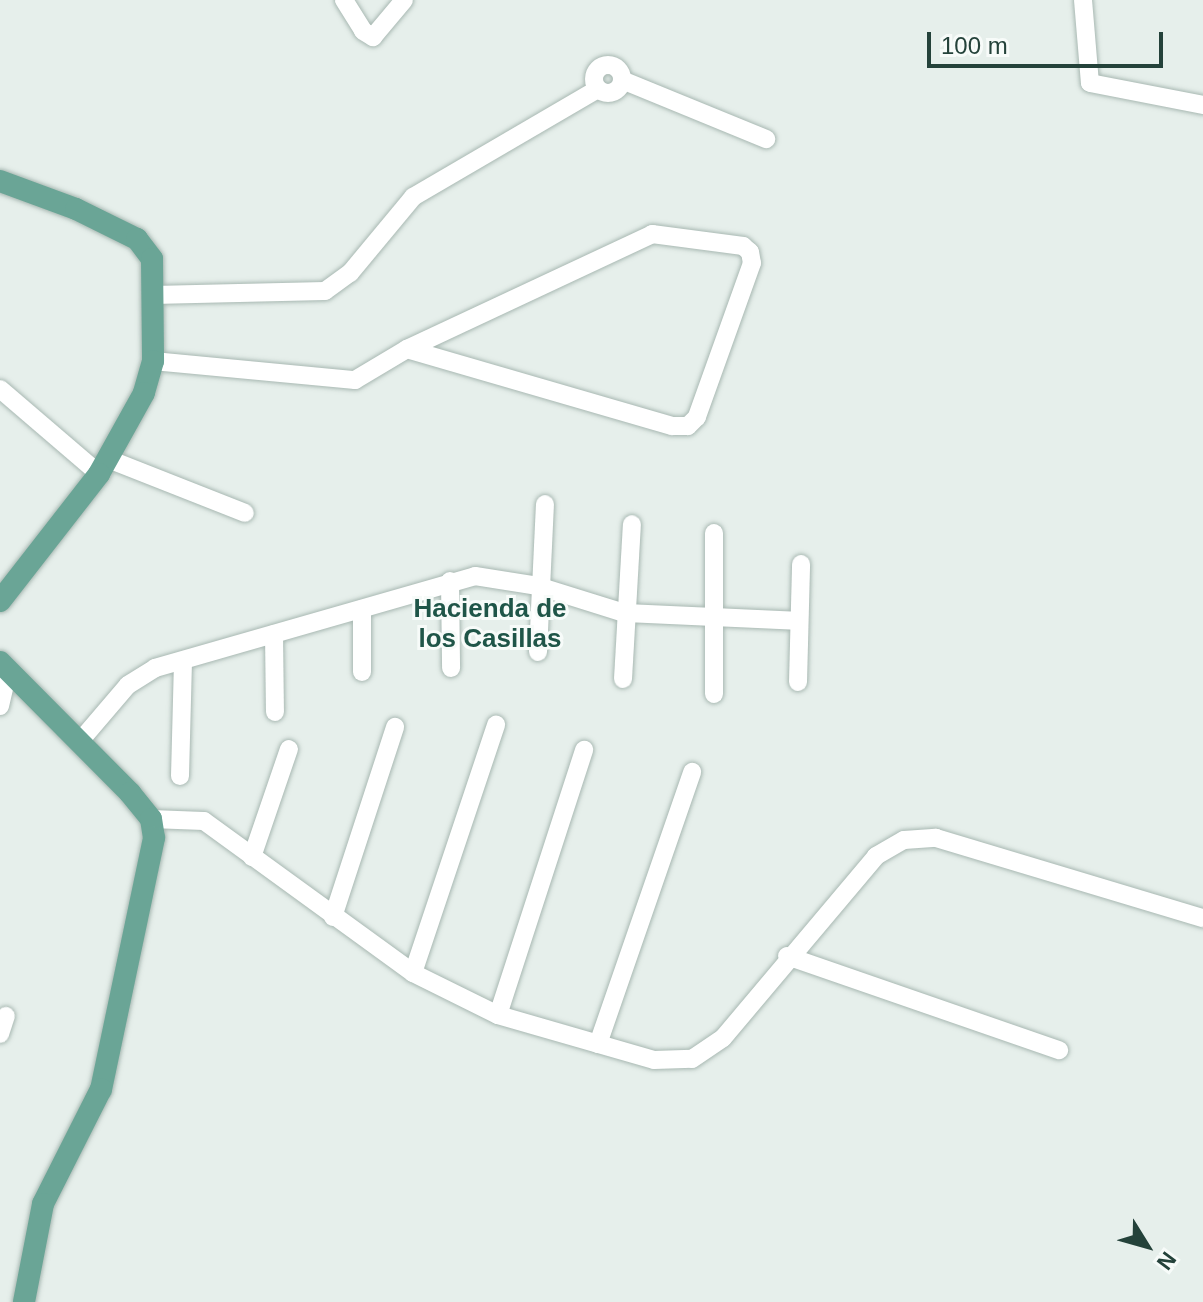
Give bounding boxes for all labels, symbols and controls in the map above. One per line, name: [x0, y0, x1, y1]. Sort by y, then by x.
scale bar: [931, 16, 1167, 66]
text: 100 m: [941, 32, 1008, 59]
district label: Hacienda de los Casillas: [413, 593, 567, 654]
north arrow: [1107, 1206, 1187, 1286]
text: N: [1152, 1247, 1181, 1275]

